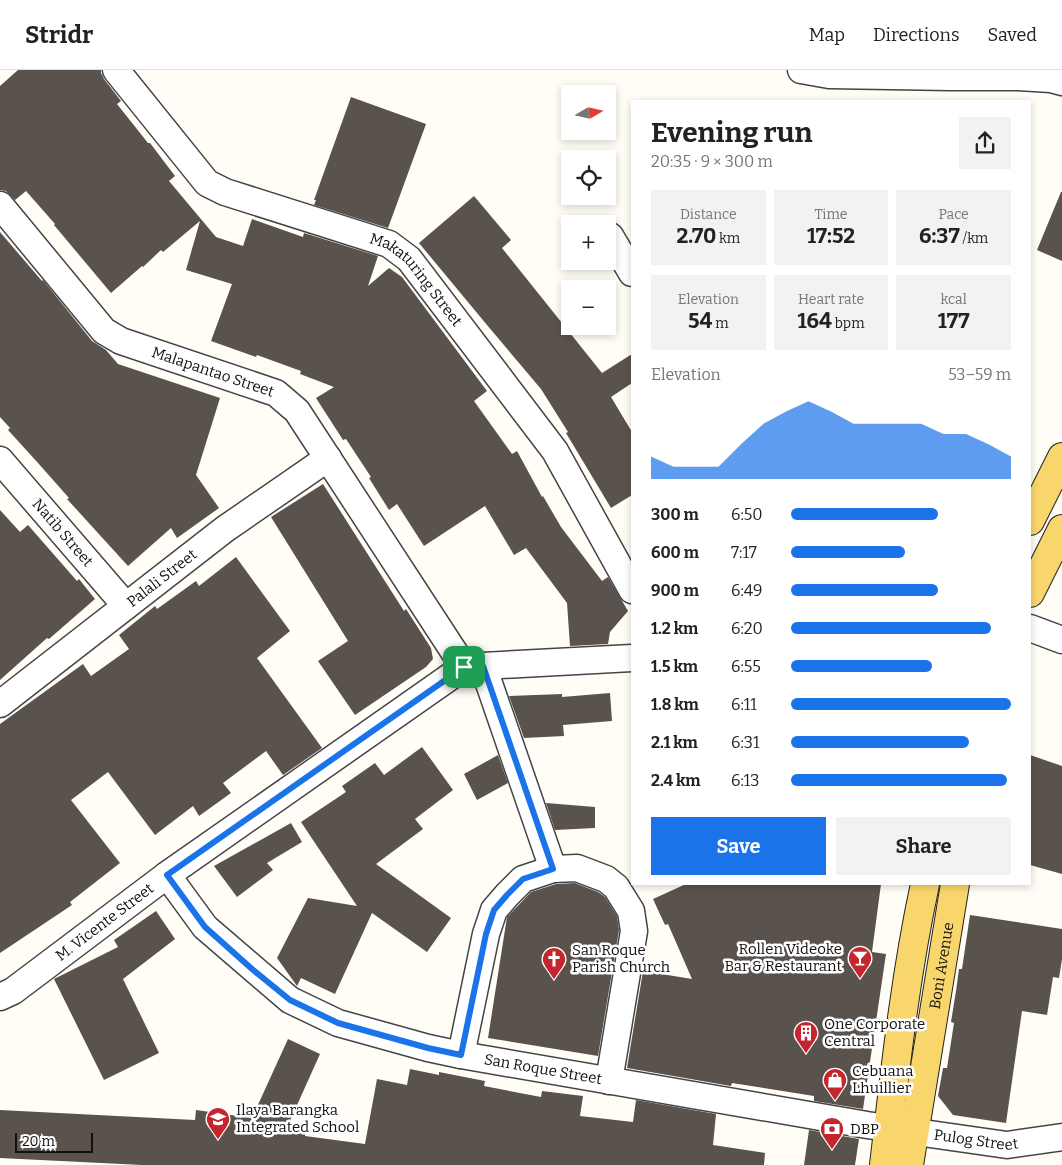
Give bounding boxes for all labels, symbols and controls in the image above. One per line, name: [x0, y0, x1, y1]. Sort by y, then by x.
text: Stridr: [25, 21, 93, 49]
text: Map: [809, 24, 845, 46]
text: Directions: [873, 24, 960, 46]
text: Saved: [988, 24, 1037, 46]
north arrow: [561, 85, 616, 140]
map controls: [561, 85, 616, 335]
text: Evening run: [651, 116, 812, 149]
button: share: [959, 117, 1011, 169]
button: locate: [561, 150, 616, 205]
text: 20:35 · 9 × 300 m: [651, 152, 773, 171]
text: Distance: [680, 206, 737, 223]
text: Time: [814, 206, 848, 223]
text: Pace: [939, 206, 969, 223]
button: +: [561, 215, 616, 270]
text: 2.70: [676, 223, 716, 249]
text: 17:52: [807, 223, 855, 249]
text: 6:37: [919, 223, 960, 249]
street label: Makaturing Street: [368, 230, 466, 330]
text: km: [716, 230, 740, 247]
text: /km: [960, 230, 988, 247]
button: −: [561, 280, 616, 335]
text: Elevation: [678, 291, 739, 308]
text: Heart rate: [798, 291, 864, 308]
text: kcal: [941, 291, 967, 308]
text: 54: [688, 308, 712, 334]
text: 164: [797, 308, 832, 334]
text: 177: [938, 308, 969, 334]
text: m: [712, 315, 729, 332]
text: bpm: [832, 315, 865, 332]
street label: Malapantao Street: [149, 343, 277, 401]
text: Elevation: [651, 365, 721, 384]
text: 53–59 m: [948, 365, 1011, 384]
street label: Natib Street: [29, 495, 97, 571]
text: 300 m: [651, 505, 699, 524]
text: 6:50: [731, 505, 763, 524]
text: 600 m: [651, 543, 699, 562]
text: 7:17: [731, 543, 757, 562]
street label: Palali Street: [123, 545, 201, 611]
text: 900 m: [651, 581, 699, 600]
text: 6:49: [731, 581, 763, 600]
text: 1.2 km: [651, 619, 698, 638]
text: 6:20: [731, 619, 763, 638]
pin: [443, 646, 485, 688]
icon: arrive: [450, 653, 478, 681]
text: 1.5 km: [651, 657, 698, 676]
text: 6:55: [731, 657, 761, 676]
text: 1.8 km: [651, 695, 699, 714]
text: 6:11: [731, 695, 757, 714]
text: 2.1 km: [651, 733, 698, 752]
text: 6:31: [731, 733, 759, 752]
text: 2.4 km: [651, 771, 701, 790]
text: 6:13: [731, 771, 759, 790]
button: Save: [651, 817, 826, 875]
button: Share: [836, 817, 1011, 875]
street label: M. Vicente Street: [52, 879, 158, 965]
street label: Boni Avenue: [926, 921, 958, 1010]
place label: Rollen Videoke Bar & Restaurant: [724, 940, 843, 975]
place label: San Roque Parish Church: [572, 941, 671, 976]
bar icon: Rollen Videoke Bar & Restaurant: [847, 945, 873, 979]
church icon: San Roque Parish Church: [541, 946, 567, 980]
place label: One Corporate Central: [824, 1015, 925, 1050]
building icon: One Corporate Central: [793, 1020, 819, 1054]
street label: San Roque Street: [483, 1050, 604, 1088]
place label: Cebuana Lhuillier: [852, 1062, 913, 1097]
shop icon: Cebuana Lhuillier: [822, 1067, 848, 1101]
place label: Ilaya Barangka Integrated School: [236, 1101, 359, 1136]
school or university icon: Ilaya Barangka Integrated School: [205, 1106, 231, 1140]
bank icon: DBP: [819, 1116, 845, 1150]
place label: DBP: [850, 1120, 879, 1138]
street label: Pulog Street: [933, 1126, 1020, 1154]
scale bar: [15, 1130, 92, 1153]
text: 20 m: [22, 1133, 55, 1150]

